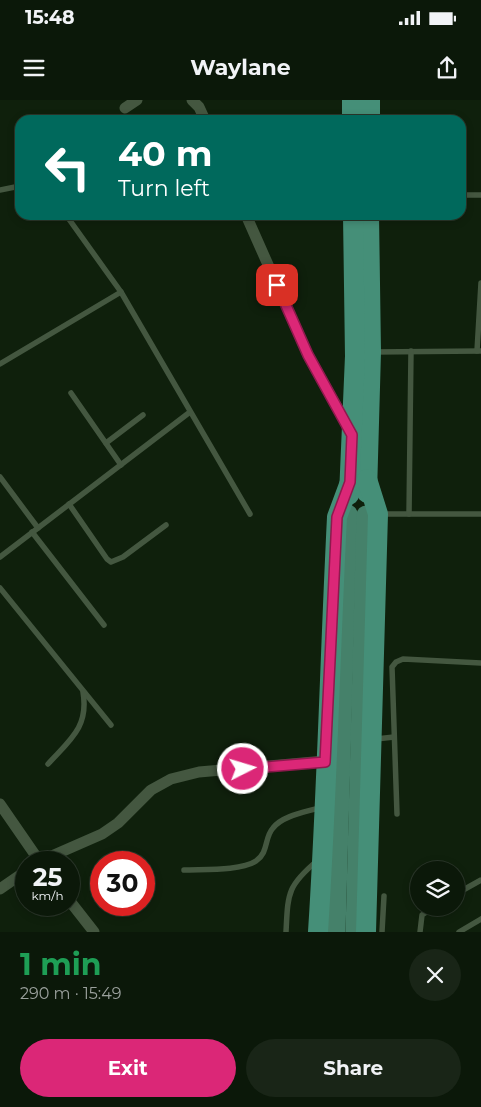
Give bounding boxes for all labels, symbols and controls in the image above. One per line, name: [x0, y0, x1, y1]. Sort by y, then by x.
text: 15:48: [25, 6, 75, 29]
icon: menu: [20, 54, 48, 82]
text: Waylane: [190, 54, 291, 81]
icon: share: [433, 54, 461, 82]
text: 40 m: [118, 132, 213, 175]
icon: left: [35, 135, 100, 200]
text: Turn left: [118, 175, 210, 202]
pin: [256, 264, 298, 306]
icon: arrive: [263, 271, 291, 299]
position arrow: [216, 742, 268, 794]
speed limit sign: 30: [90, 851, 155, 916]
map controls: [410, 861, 465, 916]
button: layers: [410, 861, 465, 916]
text: 25: [33, 862, 62, 892]
text: km/h: [31, 888, 64, 903]
text: 1 min: [20, 946, 101, 983]
button: close: [409, 949, 461, 1001]
text: 290 m · 15:49: [20, 984, 121, 1003]
button: Exit: [20, 1039, 236, 1097]
button: Share: [246, 1039, 461, 1097]

